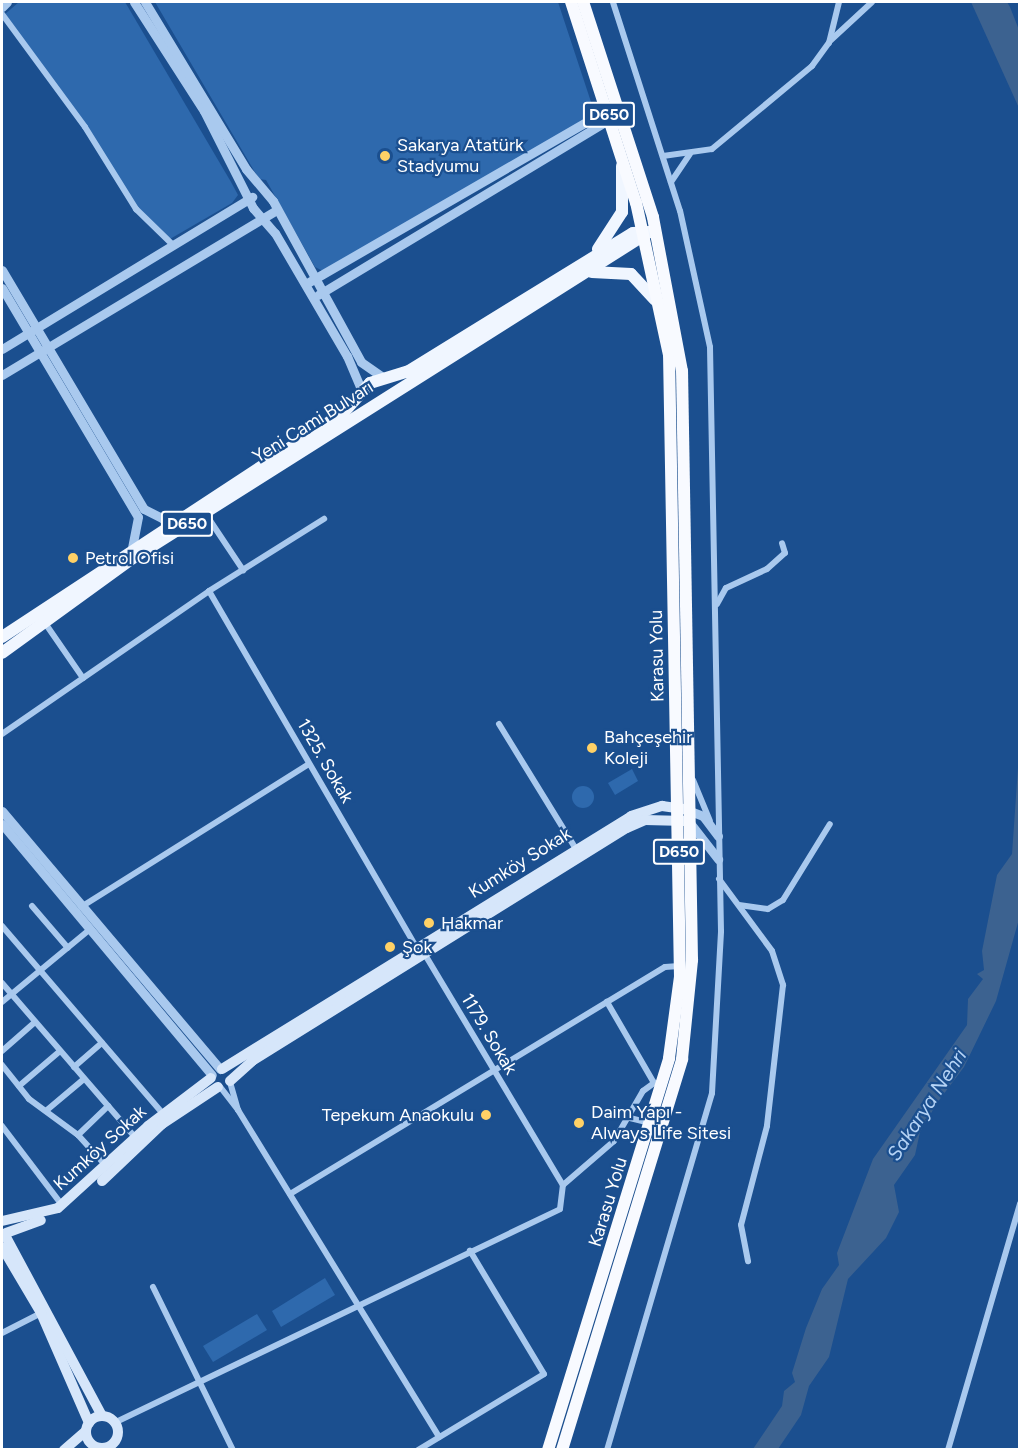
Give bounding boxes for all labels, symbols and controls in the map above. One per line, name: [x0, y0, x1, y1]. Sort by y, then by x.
road number: D650: [582, 102, 636, 128]
place label: Sakarya Atatürk Stadyumu: [397, 135, 524, 178]
marker: Sakarya Atatürk Stadyumu: [378, 149, 392, 163]
street label: Yeni Cami Bulvarı: [249, 376, 377, 468]
road number: D650: [160, 511, 214, 537]
place label: Petrol Ofisi: [85, 547, 174, 569]
marker: Petrol Ofisi: [66, 551, 80, 565]
street label: Karasu Yolu: [645, 610, 669, 702]
street label: 1325. Sokak: [292, 715, 358, 807]
place label: Bahçeşehir Koleji: [604, 727, 692, 770]
marker: Bahçeşehir Koleji: [585, 741, 599, 755]
street label: Kumköy Sokak: [465, 823, 575, 903]
road number: D650: [652, 839, 706, 865]
place label: Hakmar: [441, 912, 503, 934]
marker: Hakmar: [422, 916, 436, 930]
place label: Şok: [402, 936, 432, 958]
marker: Şok: [383, 940, 397, 954]
street label: 1179. Sokak: [456, 990, 522, 1078]
water label: Sakarya Nehri: [882, 1045, 972, 1165]
street label: Kumköy Sokak: [49, 1101, 151, 1195]
place label: Daim Yapı - Always Life Sitesi: [591, 1102, 731, 1144]
place label: Tepekum Anaokulu: [322, 1104, 474, 1126]
marker: Tepekum Anaokulu: [479, 1108, 493, 1122]
marker: Daim Yapı - Always Life Sitesi: [572, 1116, 586, 1130]
street label: Karasu Yolu: [584, 1155, 632, 1249]

